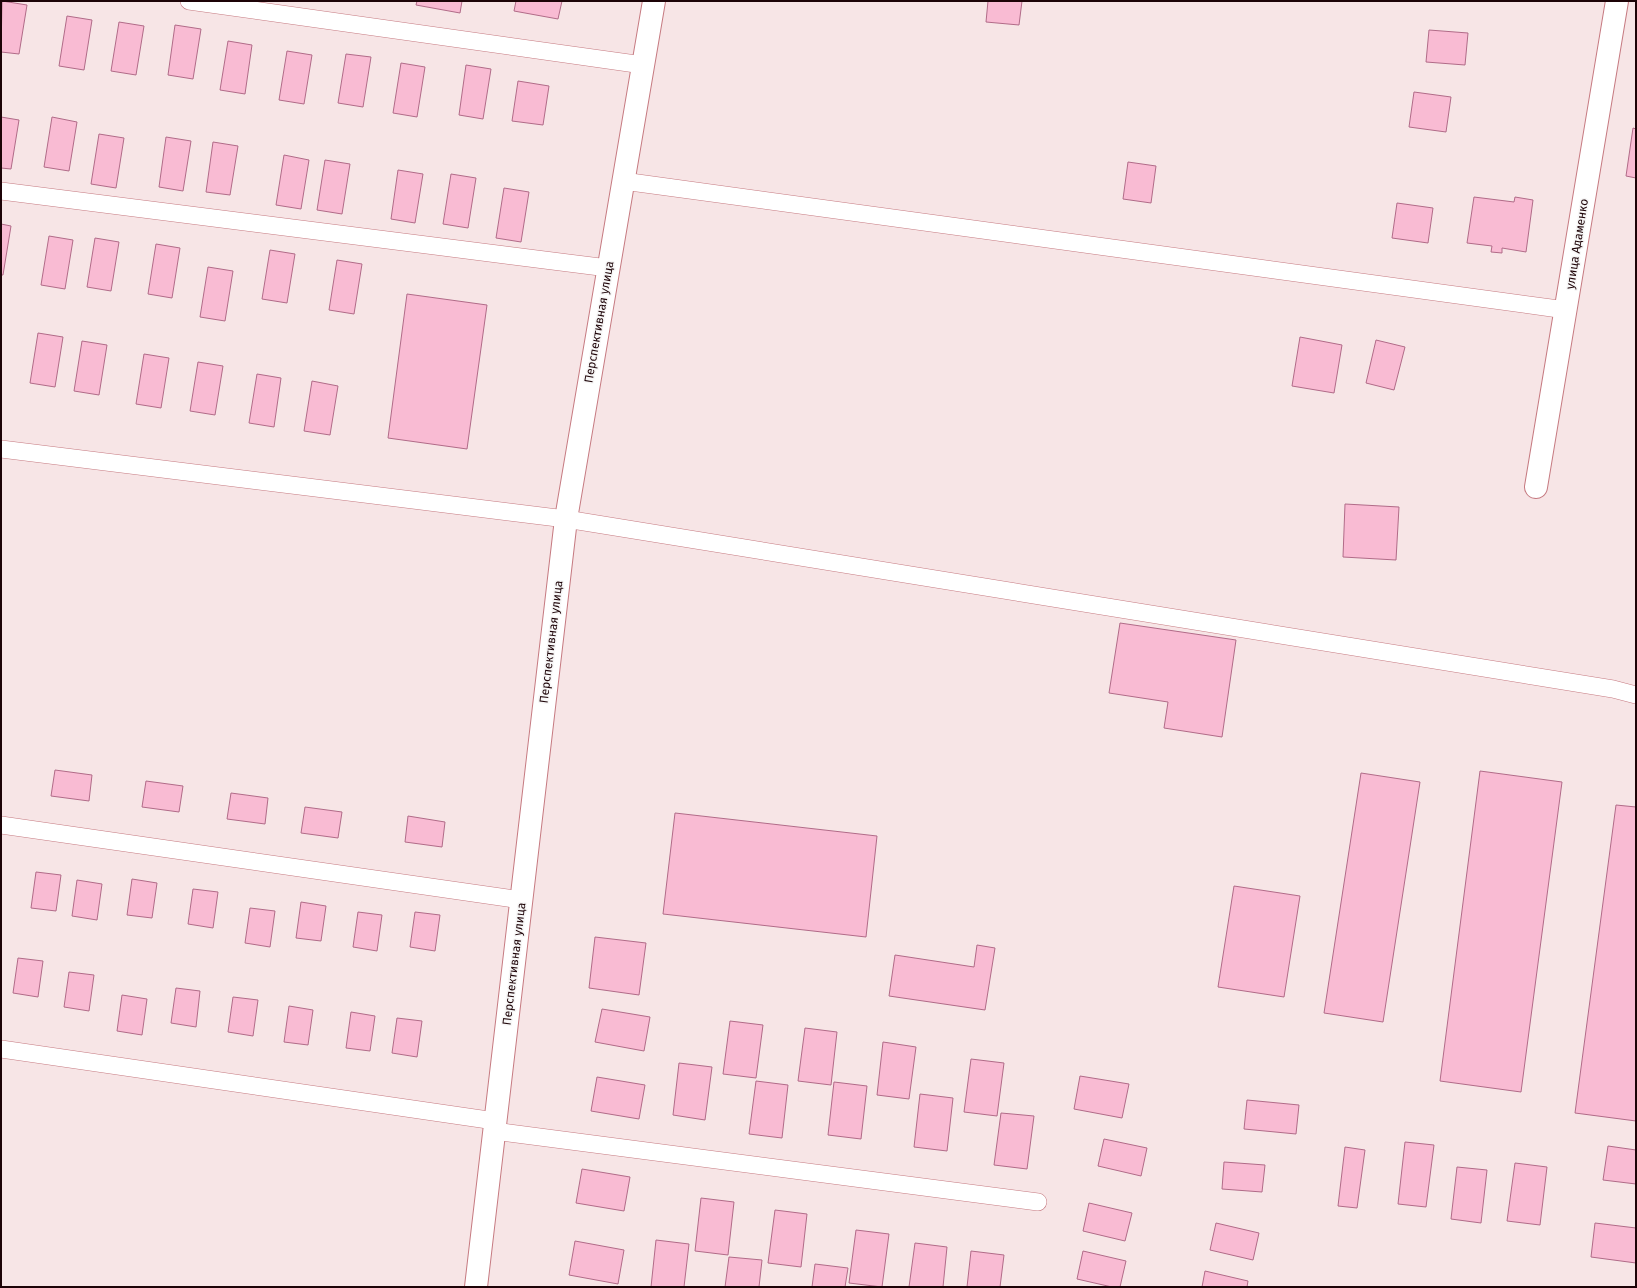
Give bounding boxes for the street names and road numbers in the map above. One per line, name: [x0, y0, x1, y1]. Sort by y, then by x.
street label: улица Адаменко: [1563, 198, 1591, 290]
street label: Перспективная улица: [581, 260, 617, 384]
street label: Перспективная улица: [537, 580, 565, 704]
street label: Перспективная улица: [500, 902, 528, 1026]

